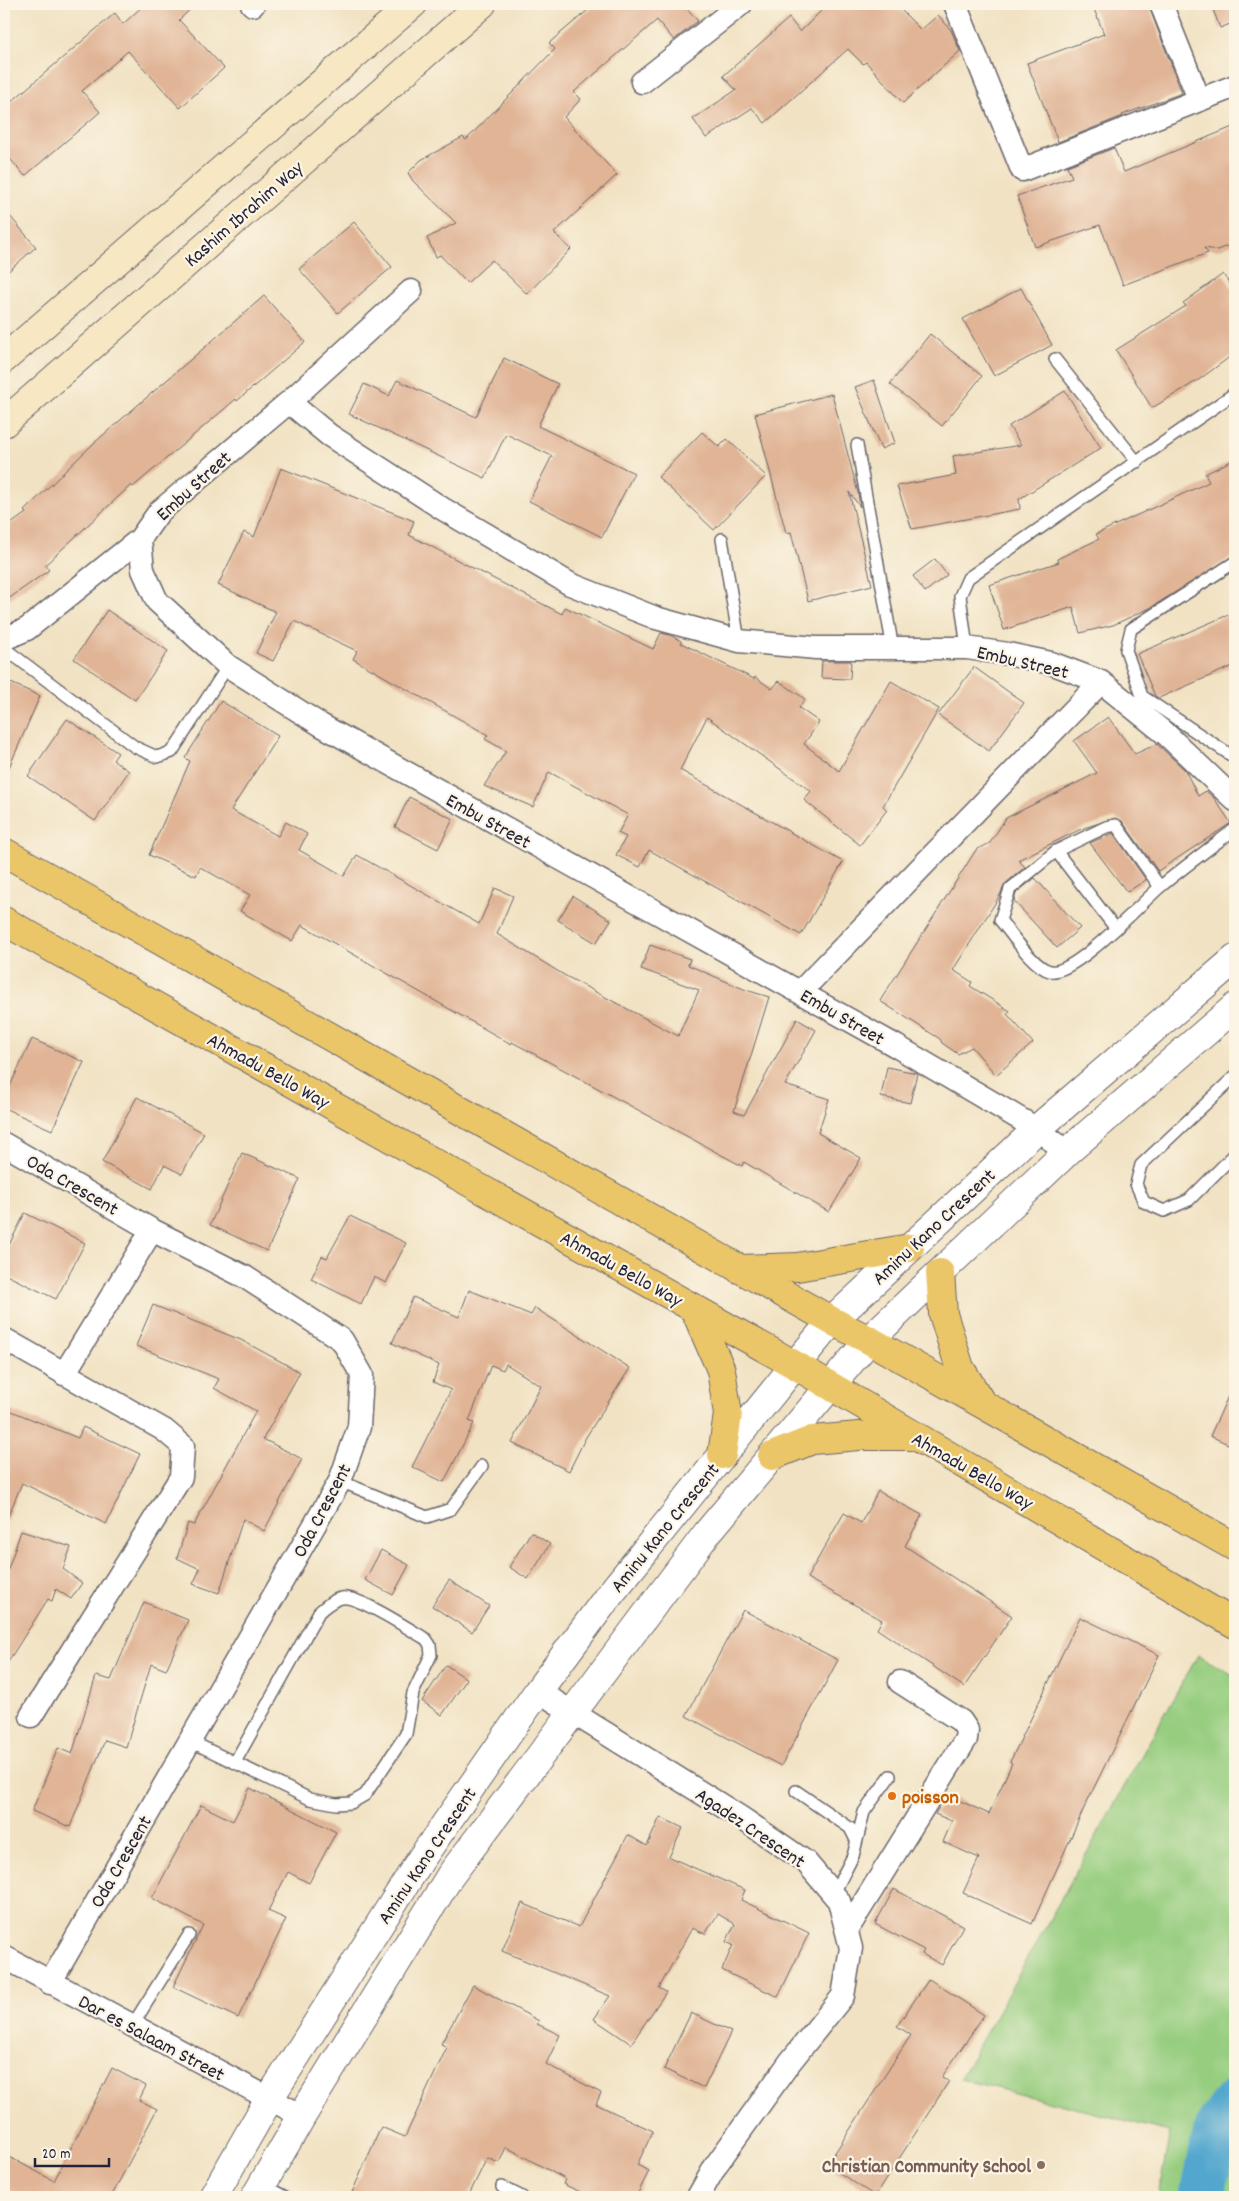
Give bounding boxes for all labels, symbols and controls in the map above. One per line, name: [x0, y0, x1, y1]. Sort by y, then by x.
street label: Kashim Ibrahim Way: [179, 155, 311, 275]
street label: Embu Street: [151, 446, 239, 529]
street label: Embu Street: [974, 640, 1071, 688]
street label: Embu Street: [440, 788, 535, 857]
street label: Embu Street: [794, 983, 889, 1054]
street label: Ahmadu Bello Way: [201, 1027, 335, 1118]
street label: Oda Crescent: [20, 1149, 123, 1224]
street label: Aminu Kano Crescent: [867, 1163, 1003, 1293]
street label: Ahmadu Bello Way: [554, 1225, 688, 1316]
street label: Ahmadu Bello Way: [906, 1426, 1038, 1519]
street label: Aminu Kano Crescent: [605, 1458, 728, 1600]
street label: Oda Crescent: [287, 1459, 360, 1563]
street label: Aminu Kano Crescent: [372, 1782, 485, 1931]
street label: Agadez Crescent: [689, 1782, 810, 1877]
place label: poisson: [902, 1785, 959, 1813]
marker: poisson: [886, 1790, 898, 1802]
street label: Oda Crescent: [85, 1811, 160, 1914]
street label: Dar es Salaam Street: [72, 1989, 229, 2090]
scale bar: [35, 2136, 109, 2168]
text: 20 m: [42, 2144, 70, 2166]
place label: Christian Community School: [822, 2154, 1031, 2182]
marker: Christian Community School: [1035, 2159, 1047, 2171]

